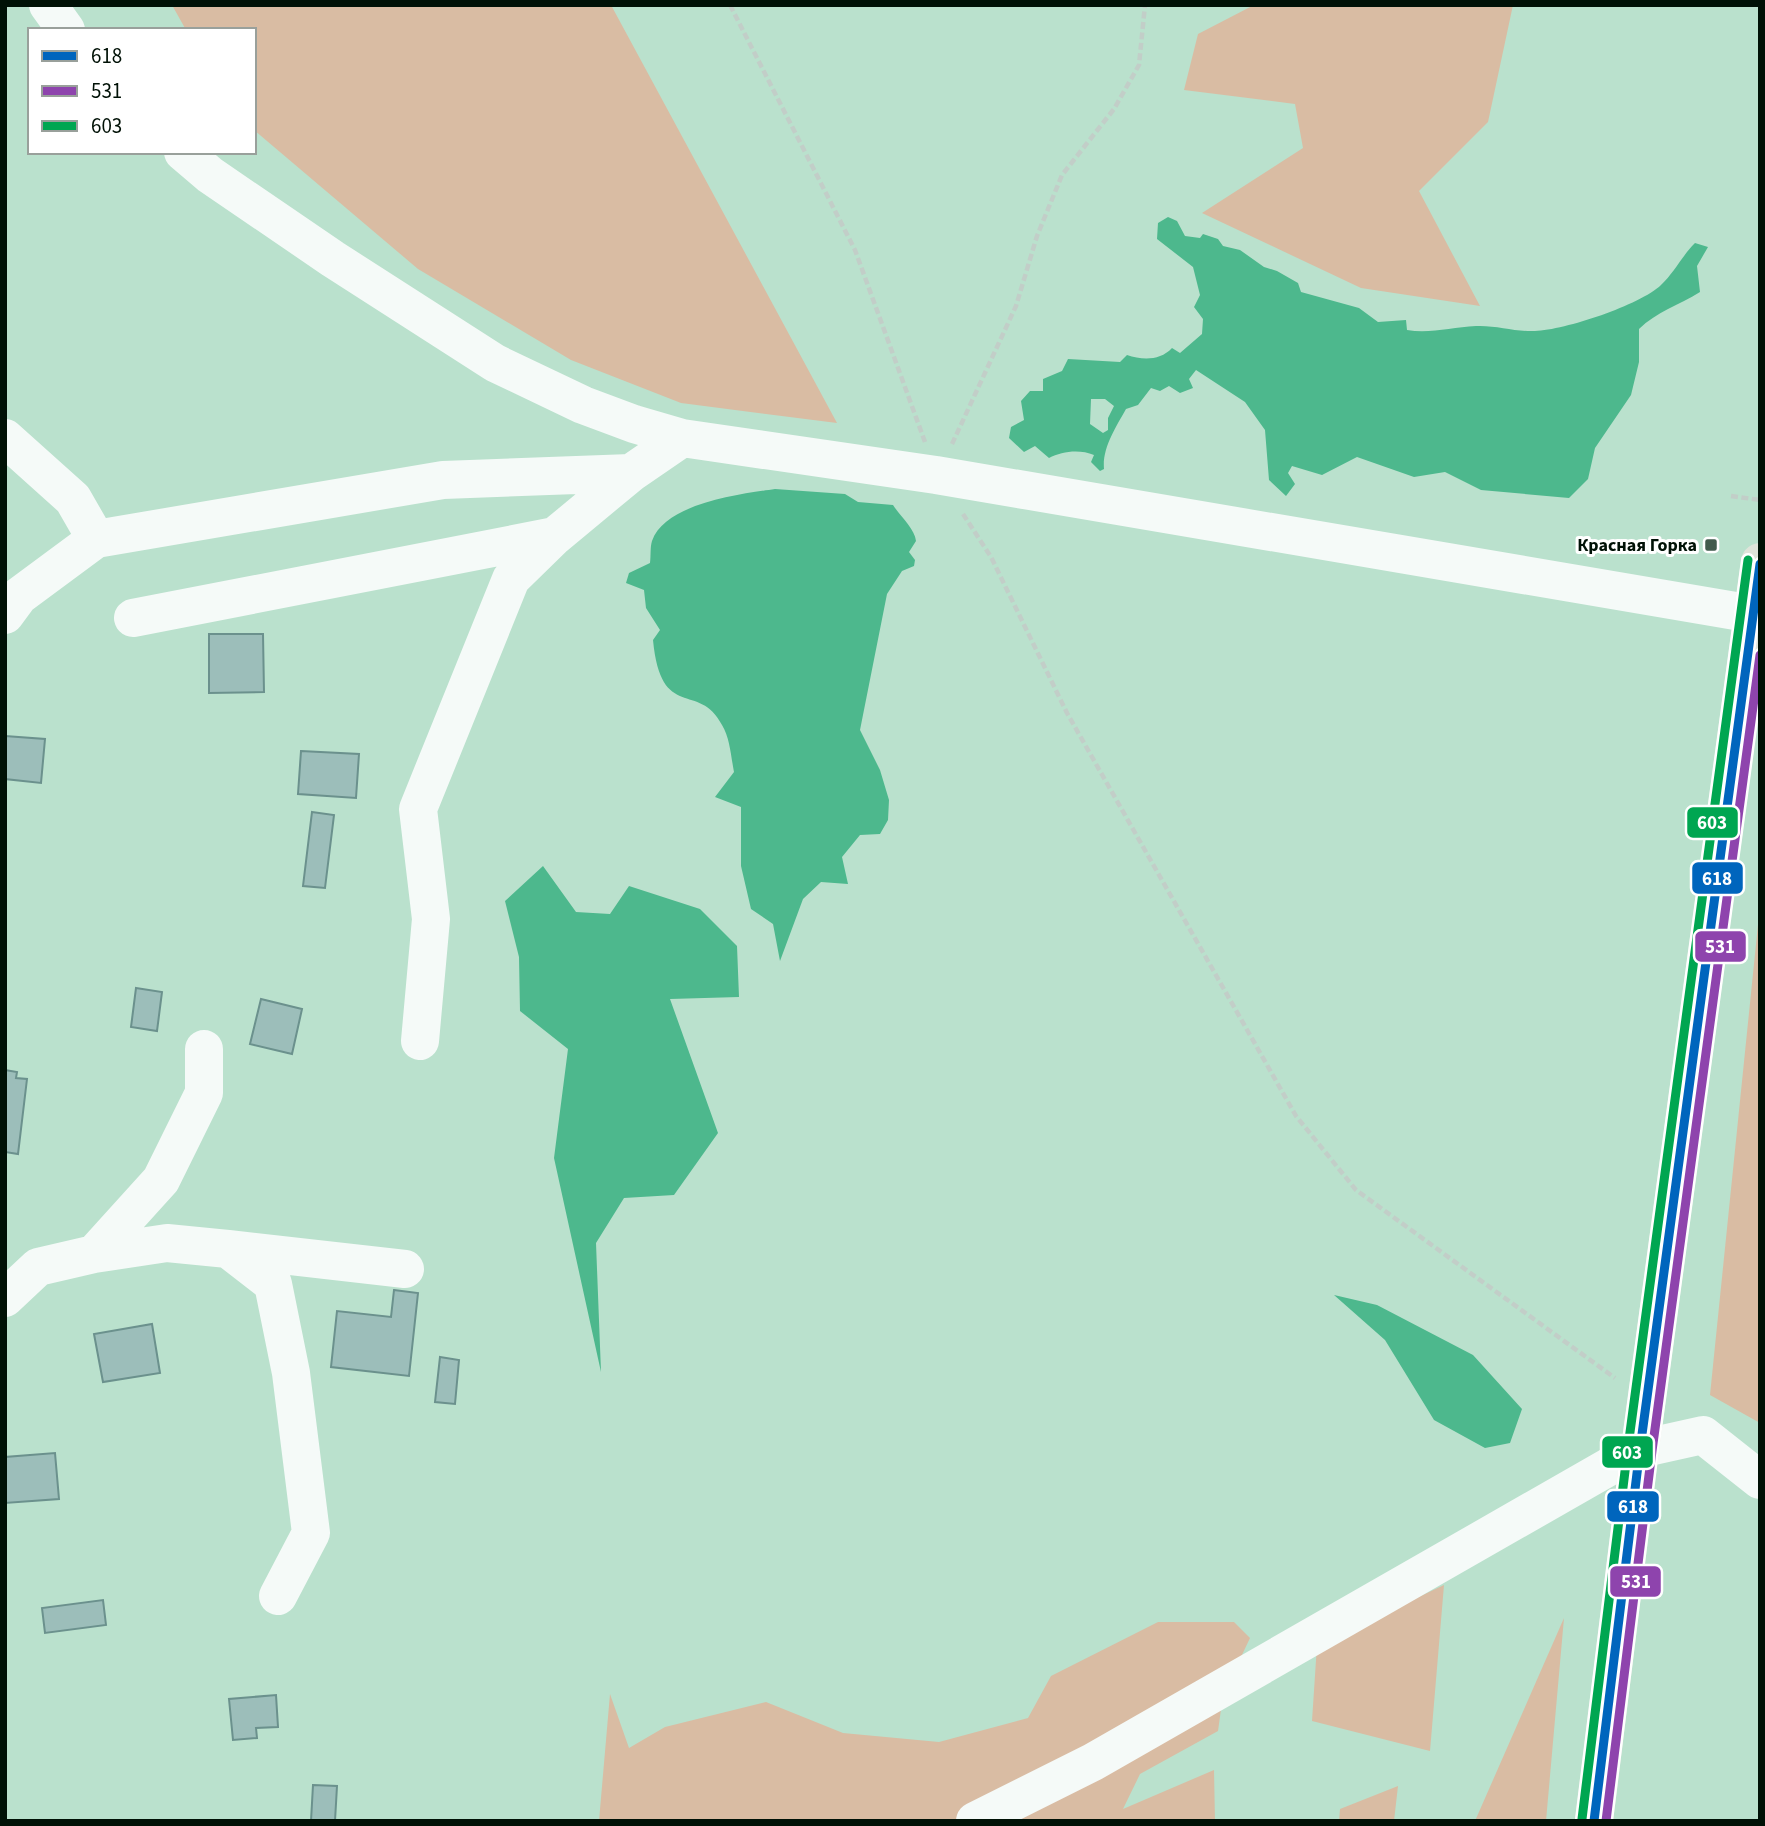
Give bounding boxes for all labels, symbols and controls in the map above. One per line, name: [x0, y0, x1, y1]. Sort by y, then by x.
legend: [28, 28, 256, 154]
text: 618: [91, 41, 122, 71]
text: 531: [91, 76, 122, 106]
text: 603: [91, 111, 122, 141]
place label: Красная Горка: [1577, 533, 1697, 558]
marker: Красная Горка: [1703, 537, 1719, 553]
line badge: 603: [1686, 806, 1739, 839]
text: 603: [1697, 810, 1727, 837]
line badge: 618: [1691, 861, 1744, 895]
text: 618: [1702, 866, 1732, 893]
line badge: 531: [1694, 930, 1747, 963]
text: 531: [1705, 934, 1735, 961]
line badge: 603: [1601, 1435, 1654, 1469]
text: 603: [1612, 1440, 1642, 1467]
line badge: 618: [1606, 1490, 1660, 1523]
text: 618: [1618, 1494, 1648, 1521]
line badge: 531: [1609, 1565, 1662, 1598]
text: 531: [1621, 1569, 1651, 1596]

